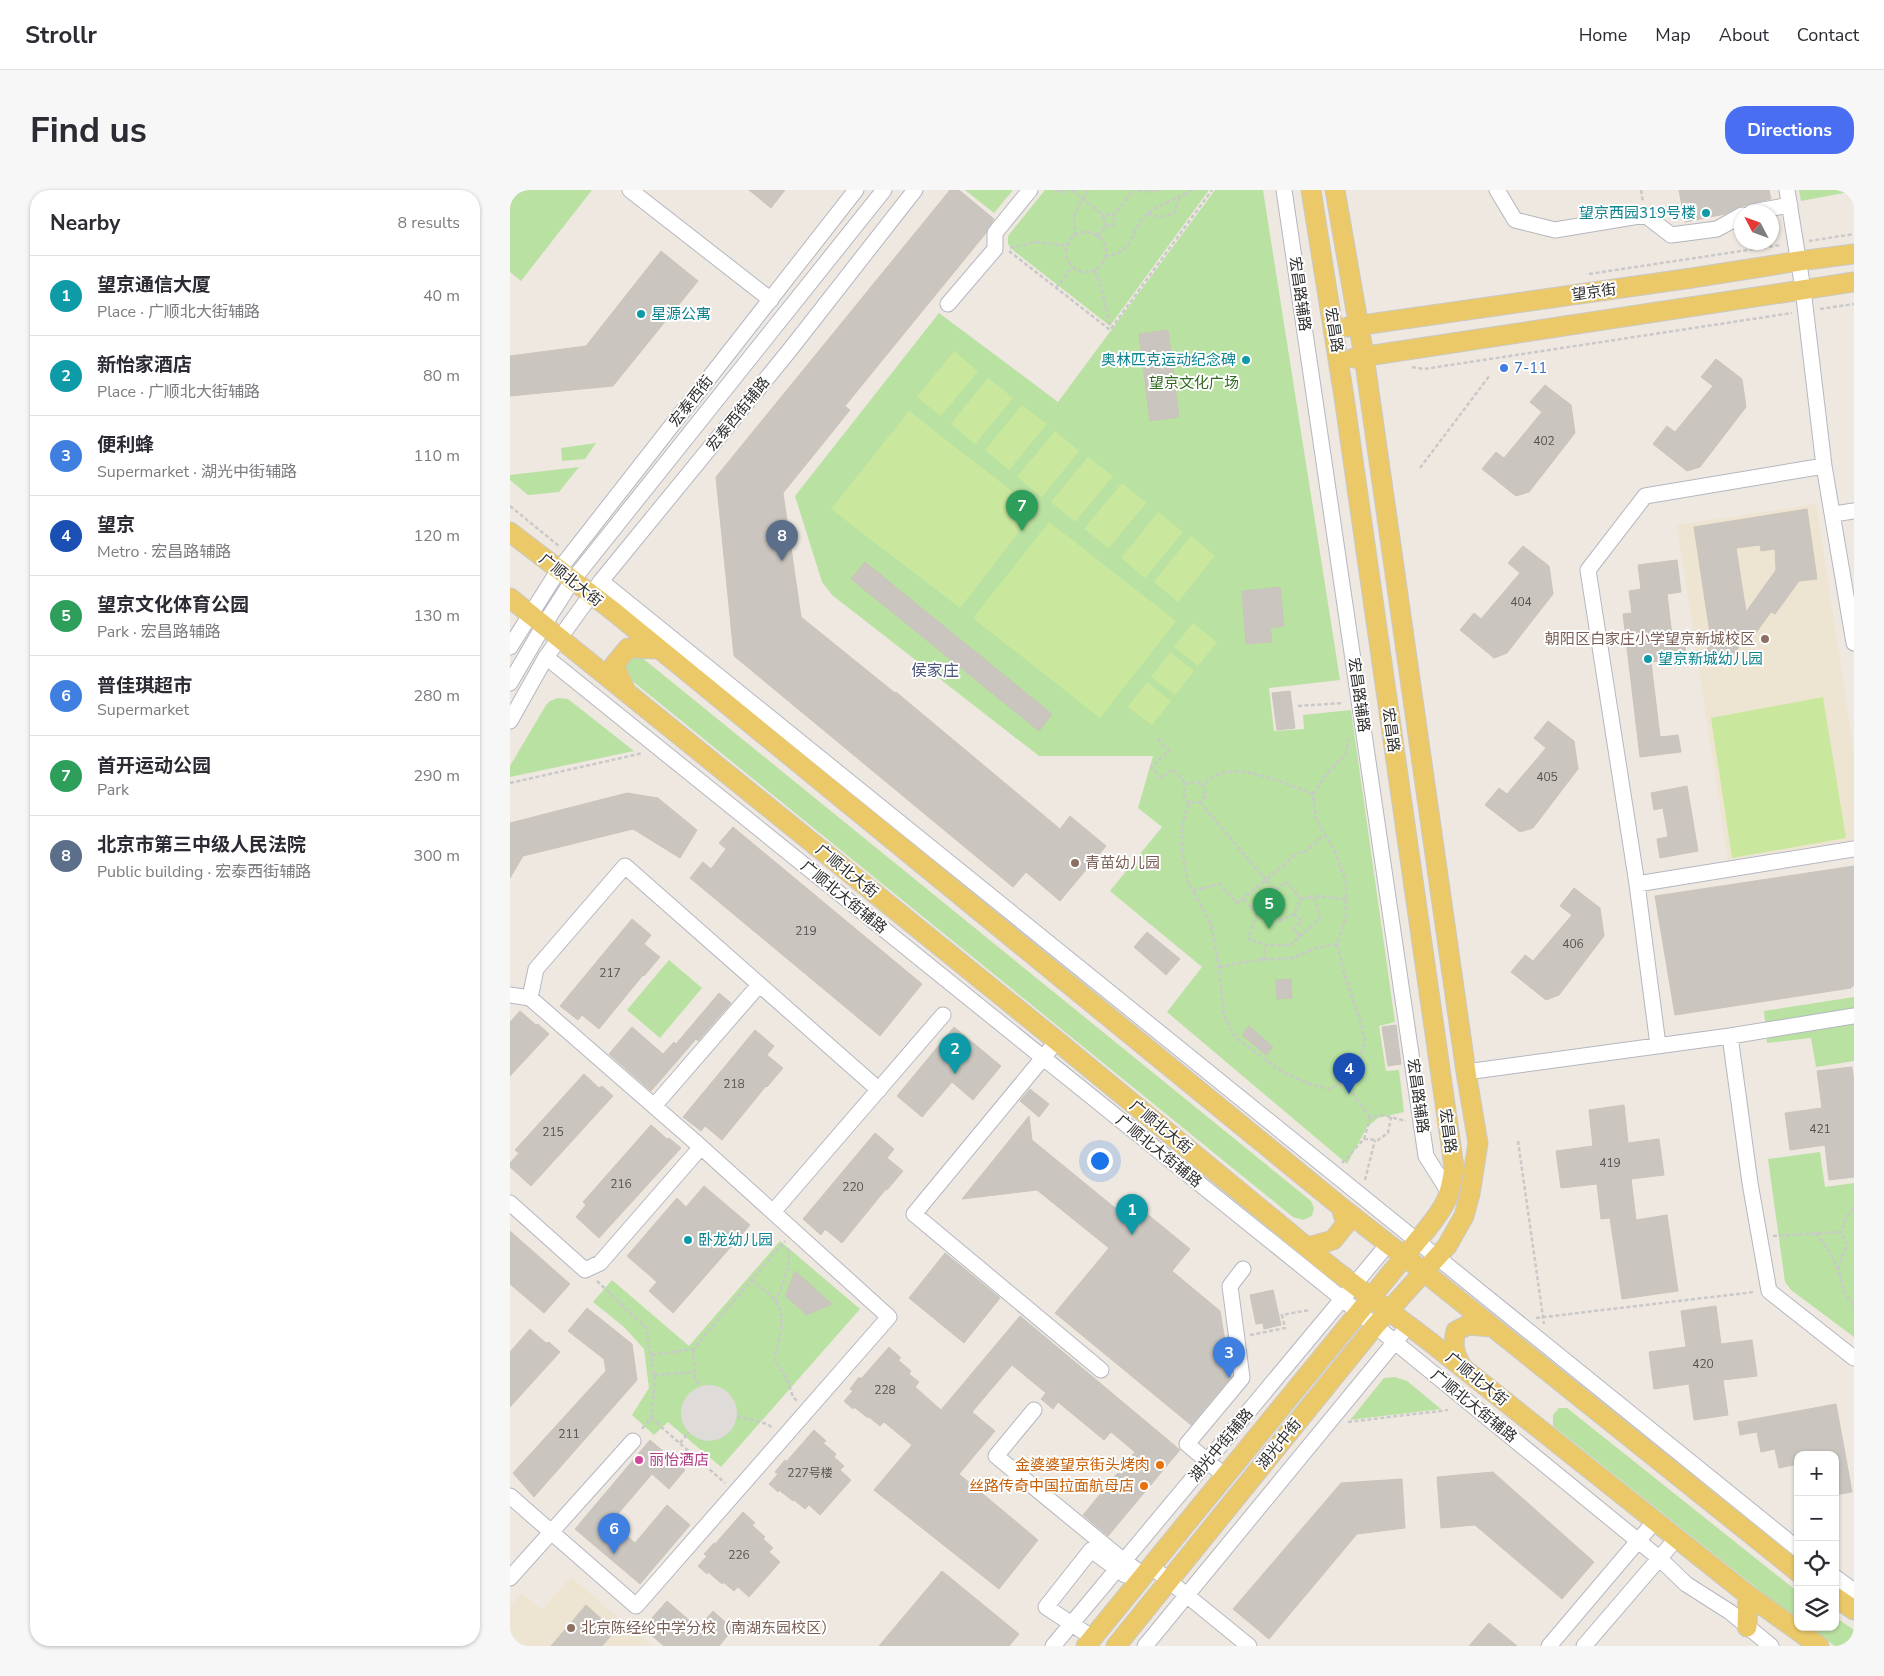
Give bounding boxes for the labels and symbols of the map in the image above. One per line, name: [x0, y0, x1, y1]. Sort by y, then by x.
place label: 望京西园319号楼: [1579, 203, 1696, 223]
north arrow: [1734, 205, 1779, 250]
marker: 望京西园319号楼: [1700, 207, 1712, 219]
street label: 宏昌路辅路: [1285, 255, 1315, 333]
street label: 望京街: [1570, 279, 1618, 305]
place label: 星源公寓: [651, 304, 711, 324]
street label: 宏昌路: [1321, 306, 1347, 354]
marker: 星源公寓: [635, 308, 647, 320]
place label: 奥林匹克运动纪念碑: [1101, 350, 1236, 370]
marker: 奥林匹克运动纪念碑: [1240, 354, 1252, 366]
place label: 7-11: [1514, 358, 1547, 378]
marker: 7-11: [1498, 362, 1510, 374]
street label: 宏泰西街: [665, 371, 717, 431]
street label: 宏泰西街辅路: [702, 373, 774, 455]
park label: 望京文化广场: [1149, 373, 1239, 393]
house number: 402: [1533, 433, 1555, 449]
pin: 7: [1006, 490, 1038, 531]
pin: 8: [766, 520, 798, 561]
street label: 广顺北大街: [535, 549, 607, 611]
house number: 404: [1510, 594, 1532, 610]
place label: 朝阳区白家庄小学望京新城校区: [1545, 629, 1755, 649]
marker: 朝阳区白家庄小学望京新城校区: [1759, 633, 1771, 645]
place label: 望京新城幼儿园: [1658, 649, 1763, 669]
marker: 望京新城幼儿园: [1642, 653, 1654, 665]
street label: 宏昌路辅路: [1344, 656, 1374, 734]
district label: 侯家庄: [911, 660, 959, 682]
street label: 宏昌路: [1378, 706, 1404, 754]
house number: 405: [1536, 769, 1558, 785]
street label: 广顺北大街: [812, 840, 882, 902]
place label: 青苗幼儿园: [1085, 853, 1160, 873]
street label: 广顺北大街辅路: [797, 856, 891, 938]
marker: 青苗幼儿园: [1069, 857, 1081, 869]
pin: 5: [1253, 888, 1285, 929]
house number: 219: [795, 923, 817, 939]
house number: 406: [1562, 936, 1584, 952]
house number: 217: [599, 965, 621, 981]
pin: 2: [939, 1033, 971, 1074]
pin: 4: [1333, 1053, 1365, 1094]
street label: 宏昌路辅路: [1403, 1057, 1433, 1135]
house number: 218: [723, 1076, 745, 1092]
street label: 广顺北大街: [1126, 1096, 1196, 1158]
street label: 宏昌路: [1435, 1107, 1461, 1155]
street label: 广顺北大街辅路: [1112, 1110, 1206, 1192]
house number: 421: [1809, 1121, 1831, 1137]
house number: 215: [542, 1124, 564, 1140]
your location: [1087, 1148, 1113, 1174]
house number: 419: [1599, 1155, 1621, 1171]
house number: 216: [610, 1176, 632, 1192]
house number: 220: [842, 1179, 864, 1195]
pin: 1: [1116, 1194, 1148, 1235]
place label: 卧龙幼儿园: [698, 1230, 773, 1250]
marker: 卧龙幼儿园: [682, 1234, 694, 1246]
pin: 3: [1213, 1337, 1245, 1378]
street label: 广顺北大街: [1442, 1348, 1512, 1410]
house number: 420: [1692, 1356, 1714, 1372]
street label: 广顺北大街辅路: [1427, 1365, 1521, 1447]
house number: 228: [874, 1382, 896, 1398]
street label: 湖光中街辅路: [1184, 1404, 1258, 1486]
street label: 湖光中街: [1252, 1414, 1306, 1474]
house number: 211: [558, 1426, 580, 1442]
place label: 丽怡酒店: [649, 1450, 709, 1470]
marker: 丽怡酒店: [633, 1454, 645, 1466]
place label: 金婆婆望京街头烤肉: [1015, 1455, 1150, 1475]
marker: 金婆婆望京街头烤肉: [1154, 1459, 1166, 1471]
house number: 227号楼: [787, 1465, 833, 1481]
place label: 丝路传奇中国拉面航母店: [969, 1476, 1134, 1496]
marker: 丝路传奇中国拉面航母店: [1138, 1480, 1150, 1492]
pin: 6: [598, 1513, 630, 1554]
house number: 226: [728, 1547, 750, 1563]
place label: 北京陈经纶中学分校（南湖东园校区）: [581, 1618, 836, 1638]
marker: 北京陈经纶中学分校（南湖东园校区）: [565, 1622, 577, 1634]

